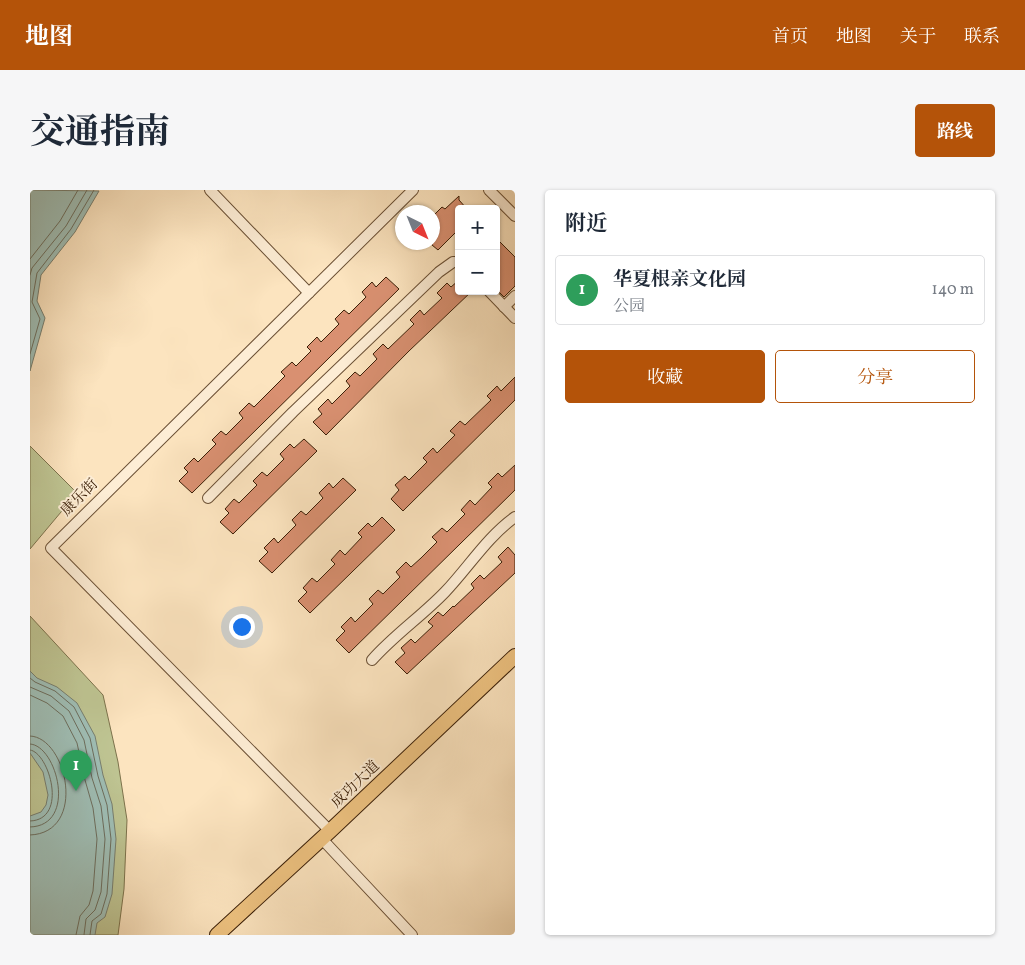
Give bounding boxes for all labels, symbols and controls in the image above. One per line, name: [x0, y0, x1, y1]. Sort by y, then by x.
text: 地图: [25, 21, 73, 55]
text: 首页: [772, 25, 808, 50]
text: 地图: [836, 25, 872, 50]
text: 关于: [900, 25, 936, 50]
text: 联系: [964, 25, 1000, 50]
button: 路线: [915, 104, 995, 157]
text: 交通指南: [30, 110, 170, 158]
north arrow: [395, 205, 440, 250]
map controls: [455, 205, 500, 295]
button: +: [455, 205, 500, 250]
text: 附近: [565, 210, 607, 239]
button: −: [455, 250, 500, 295]
text: 华夏根亲文化园: [613, 267, 746, 293]
text: 1: [579, 279, 585, 301]
text: 140 m: [932, 279, 974, 301]
text: 公园: [613, 296, 645, 318]
button: 收藏: [565, 350, 765, 403]
button: 分享: [775, 350, 975, 403]
street label: 康乐街: [57, 475, 103, 521]
your location: [229, 614, 255, 640]
pin: 1: [60, 750, 92, 791]
street label: 成功大道: [327, 757, 385, 813]

